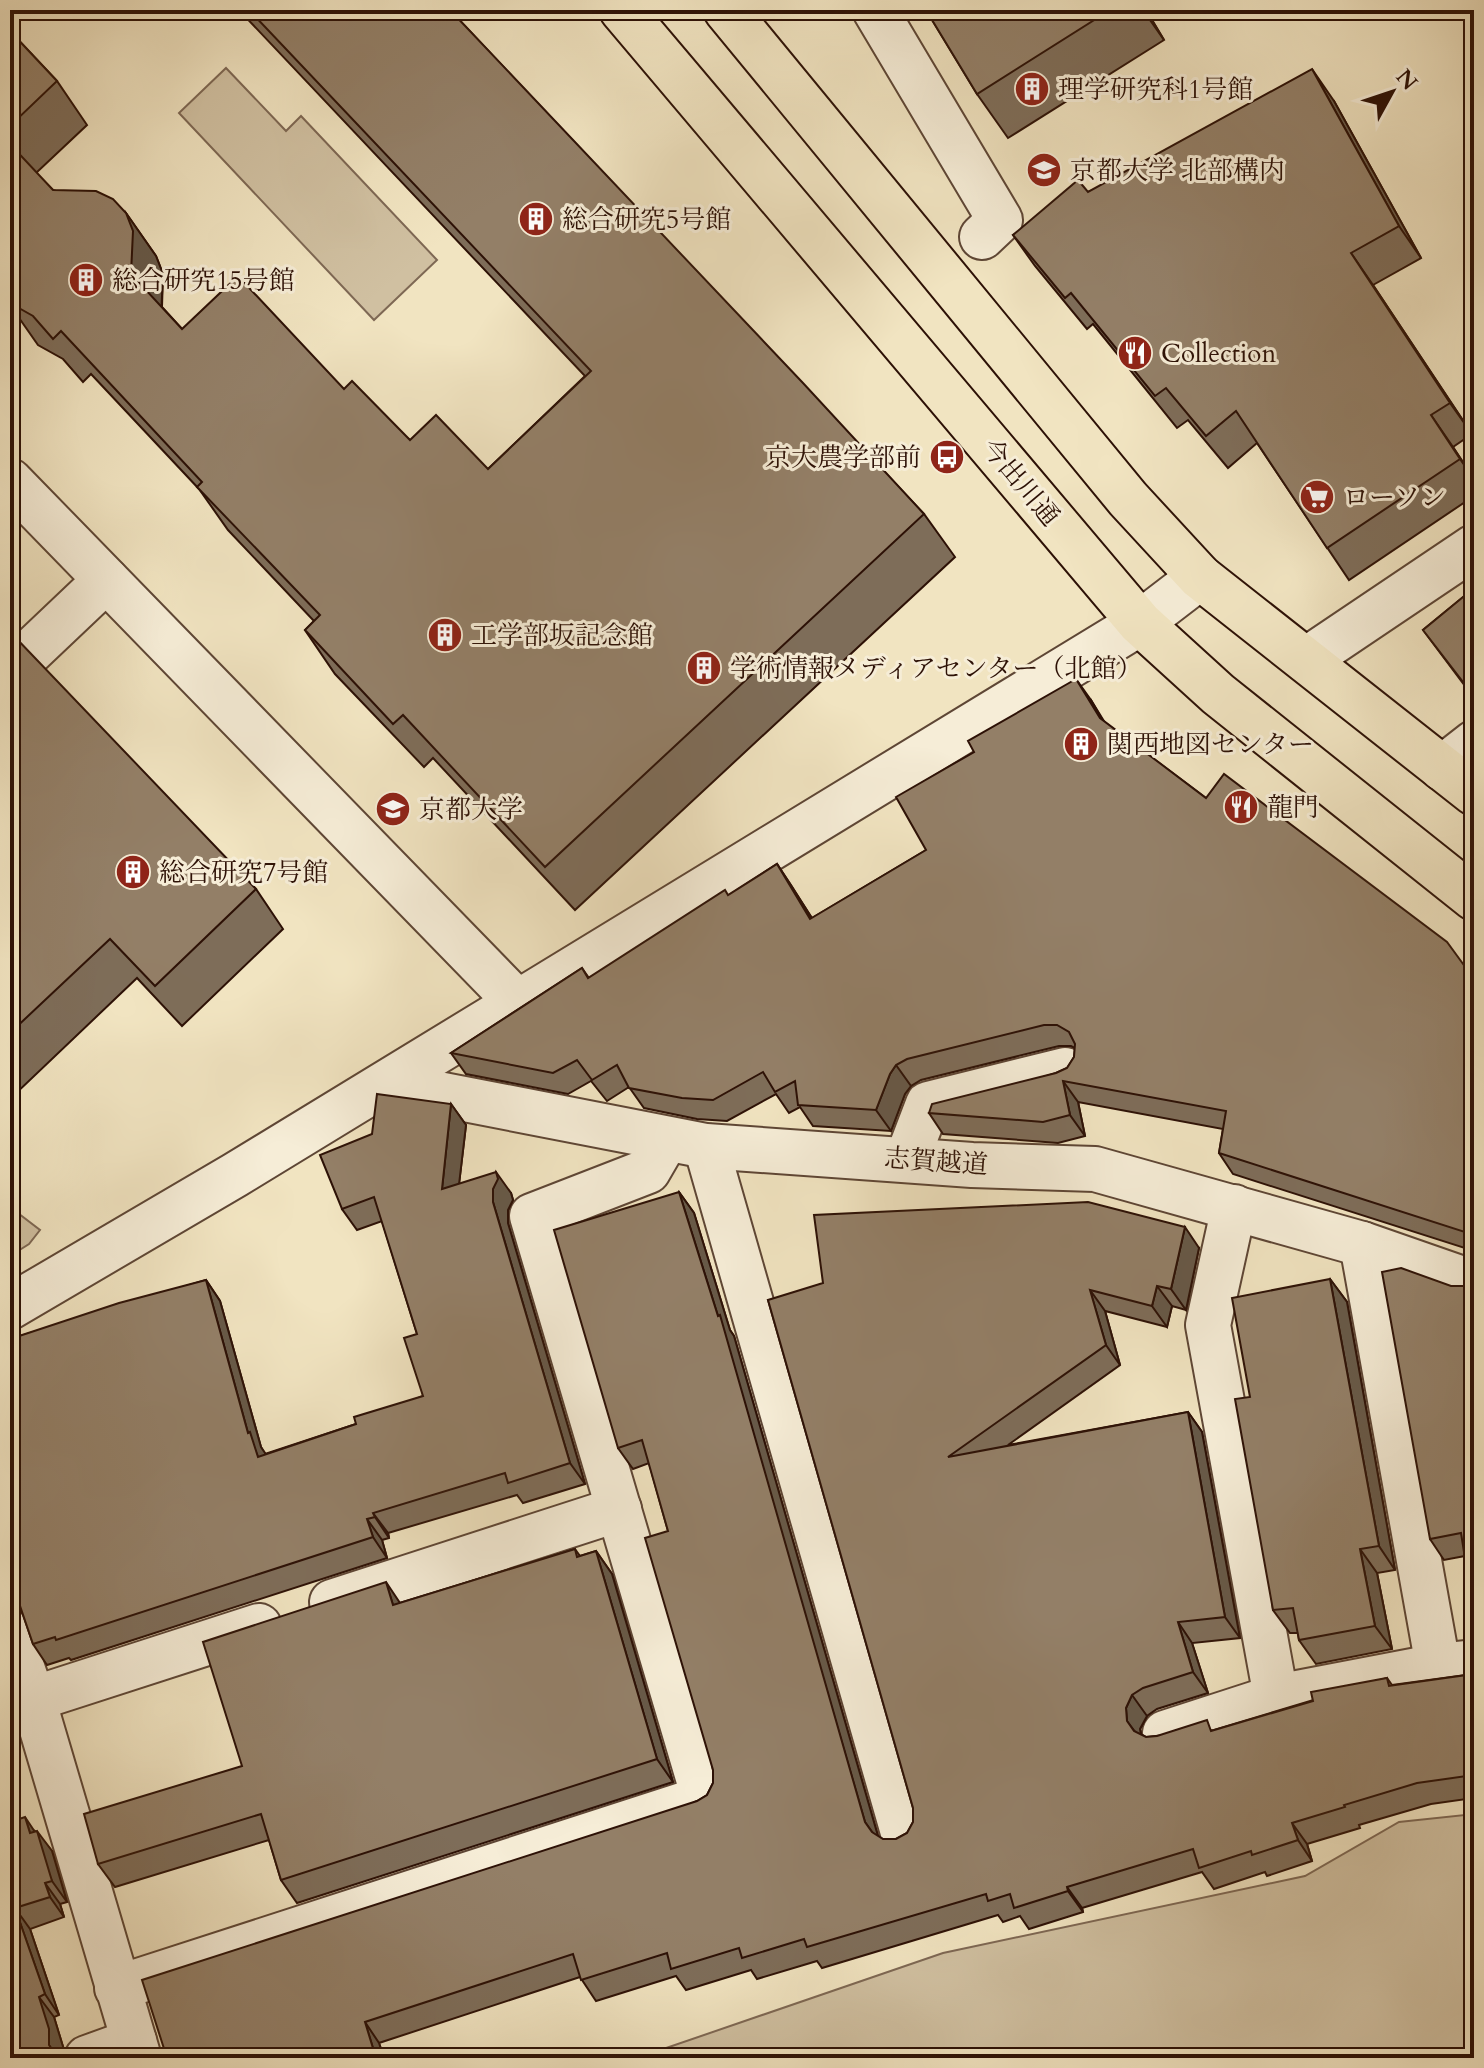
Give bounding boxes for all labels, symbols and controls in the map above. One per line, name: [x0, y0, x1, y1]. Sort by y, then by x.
north arrow: [1352, 52, 1432, 132]
text: N: [1389, 63, 1424, 97]
building icon: 理学研究科1号館: [1013, 70, 1051, 108]
place label: 理学研究科1号館: [1058, 72, 1253, 107]
school or university icon: 京都大学 北部構内: [1025, 151, 1063, 189]
place label: 京都大学 北部構内: [1070, 153, 1285, 188]
building icon: 総合研究5号館: [517, 200, 555, 238]
place label: 総合研究5号館: [562, 202, 731, 237]
building icon: 総合研究15号館: [67, 261, 105, 299]
place label: 総合研究15号館: [112, 263, 295, 298]
restaurant icon: Collection: [1116, 334, 1154, 372]
place label: Collection: [1161, 336, 1276, 371]
street label: 今出川通: [974, 431, 1067, 533]
bus stop icon: 京大農学部前: [928, 438, 966, 476]
place label: 京大農学部前: [765, 440, 921, 475]
supermarket icon: ローソン: [1298, 478, 1336, 516]
place label: ローソン: [1343, 480, 1446, 515]
building icon: 工学部坂記念館: [426, 616, 464, 654]
place label: 工学部坂記念館: [471, 618, 653, 653]
building icon: 学術情報メディアセンター（北館）: [685, 649, 723, 687]
place label: 学術情報メディアセンター（北館）: [730, 651, 1143, 686]
building icon: 関西地図センター: [1062, 725, 1100, 763]
place label: 関西地図センター: [1107, 727, 1314, 762]
restaurant icon: 龍門: [1222, 788, 1260, 826]
school or university icon: 京都大学: [374, 790, 412, 828]
place label: 龍門: [1267, 790, 1319, 825]
place label: 京都大学: [419, 792, 523, 827]
building icon: 総合研究7号館: [114, 853, 152, 891]
place label: 総合研究7号館: [159, 855, 328, 890]
street label: 志賀越道: [883, 1140, 989, 1183]

